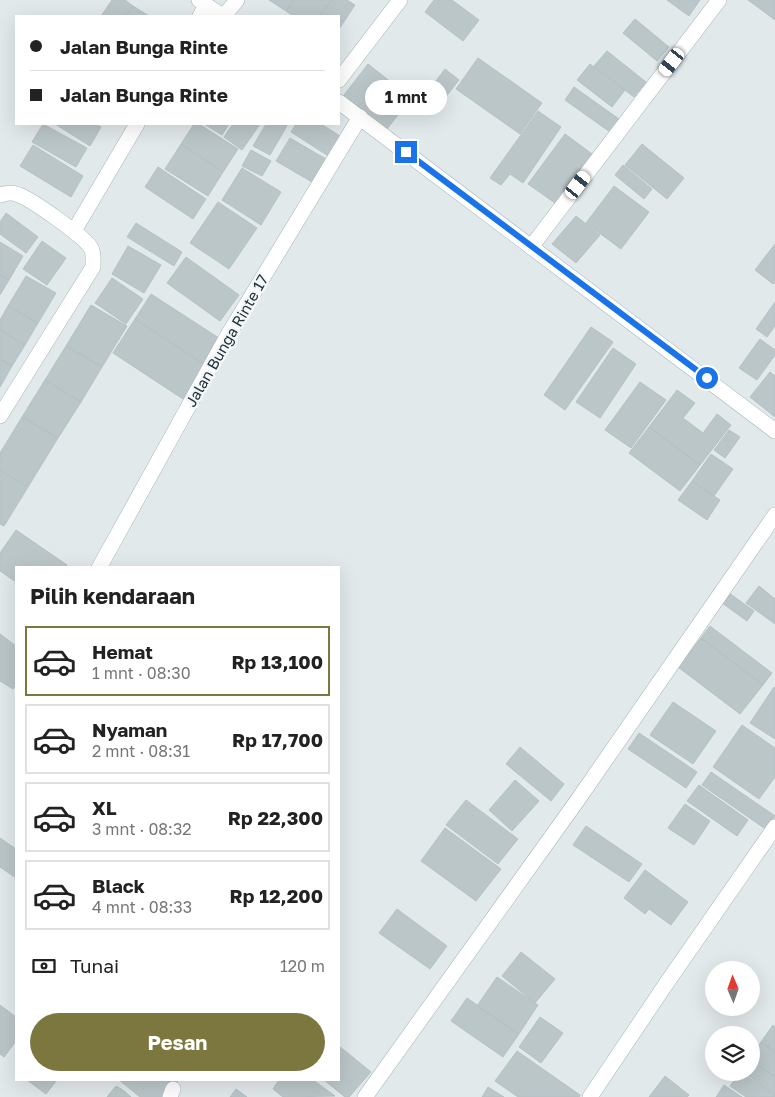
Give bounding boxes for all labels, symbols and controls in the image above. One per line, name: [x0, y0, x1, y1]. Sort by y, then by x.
text: Jalan Bunga Rinte: [60, 35, 228, 58]
car: [656, 46, 687, 78]
callout: 1 mnt: [365, 80, 447, 114]
text: Jalan Bunga Rinte: [60, 83, 228, 106]
text: 1 mnt: [385, 87, 427, 107]
route end: [395, 141, 417, 163]
car: [562, 169, 593, 201]
street label: Jalan Bunga Rinte 17: [181, 271, 271, 410]
route start: [696, 367, 718, 389]
text: Pilih kendaraan: [30, 582, 195, 609]
icon: car: [32, 639, 77, 684]
text: Hemat: [92, 640, 153, 663]
text: Rp 13,100: [231, 650, 323, 673]
text: 1 mnt · 08:30: [92, 663, 191, 683]
icon: car: [32, 717, 77, 762]
text: Nyaman: [92, 718, 167, 741]
text: Rp 17,700: [232, 728, 323, 751]
text: 2 mnt · 08:31: [92, 741, 190, 761]
icon: car: [32, 795, 77, 840]
text: XL: [92, 796, 117, 819]
text: Rp 22,300: [228, 806, 323, 829]
text: 3 mnt · 08:32: [92, 819, 192, 839]
icon: car: [32, 873, 77, 918]
text: Black: [92, 874, 145, 897]
text: Rp 12,200: [230, 884, 323, 907]
text: 4 mnt · 08:33: [92, 897, 192, 917]
icon: cash: [30, 952, 58, 980]
text: Tunai: [70, 954, 119, 977]
text: 120 m: [280, 956, 325, 976]
north arrow: [705, 961, 760, 1016]
map controls: [705, 961, 760, 1081]
button: Pesan: [30, 1013, 325, 1071]
button: layers: [705, 1026, 760, 1081]

